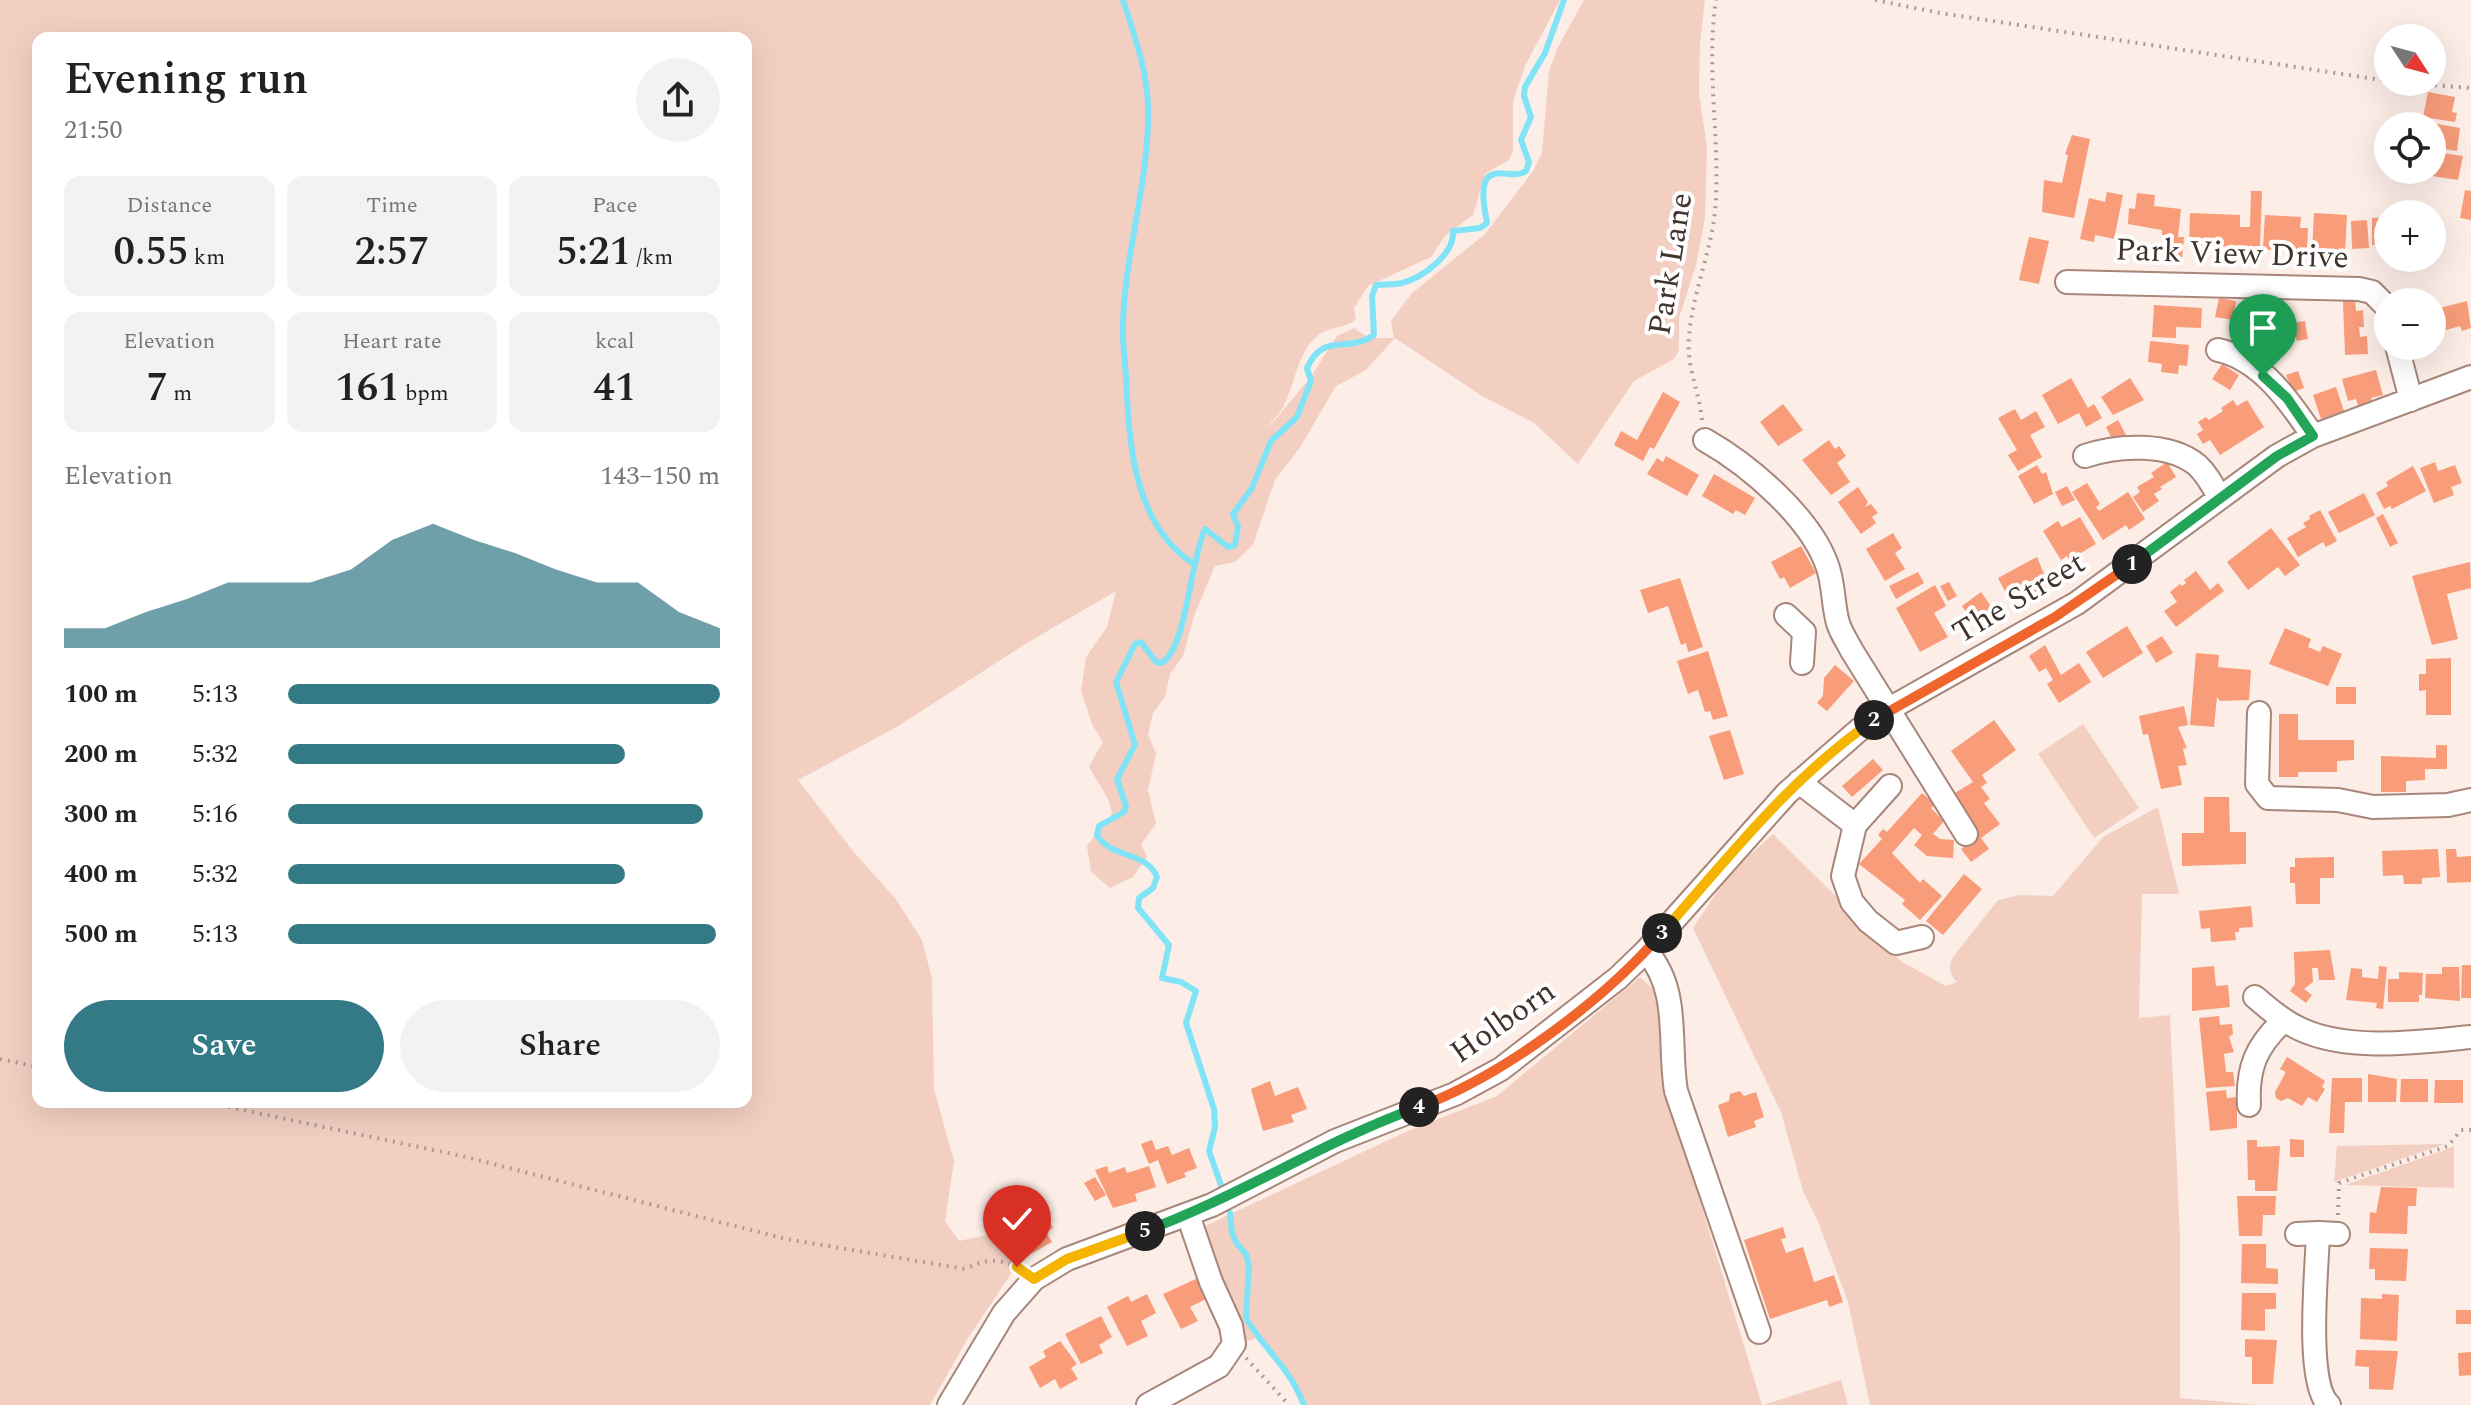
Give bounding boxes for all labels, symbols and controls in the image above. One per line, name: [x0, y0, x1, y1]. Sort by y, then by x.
north arrow: [2374, 24, 2446, 96]
map controls: [2374, 24, 2446, 360]
text: Evening run: [64, 46, 308, 113]
button: share: [636, 58, 720, 142]
text: 21:50: [64, 110, 123, 150]
button: locate: [2374, 112, 2446, 184]
text: Distance: [126, 189, 212, 222]
text: Time: [366, 189, 418, 222]
text: Pace: [592, 189, 637, 222]
street label: Park Lane: [1636, 189, 1706, 339]
button: +: [2374, 200, 2446, 272]
text: 0.55: [114, 222, 188, 283]
text: 2:57: [355, 222, 429, 283]
text: 5:21: [556, 222, 631, 283]
street label: Park View Drive: [2114, 225, 2350, 283]
text: km: [188, 241, 225, 274]
text: /km: [631, 241, 673, 274]
button: −: [2374, 288, 2446, 360]
pin: [2229, 294, 2297, 376]
icon: arrive: [2241, 306, 2285, 350]
text: Elevation: [123, 325, 215, 358]
text: Heart rate: [342, 325, 442, 358]
text: kcal: [595, 325, 634, 358]
text: 7: [146, 358, 168, 419]
text: 161: [335, 358, 400, 419]
text: 41: [593, 358, 636, 419]
text: m: [168, 377, 192, 410]
text: bpm: [400, 377, 449, 410]
text: Elevation: [64, 456, 173, 496]
text: 143–150 m: [600, 456, 720, 496]
street label: The Street: [1943, 539, 2095, 657]
pin: 1: [2112, 544, 2152, 584]
text: 1: [2126, 547, 2138, 580]
text: 100 m: [64, 674, 138, 714]
text: 5:13: [192, 674, 238, 714]
pin: 2: [1854, 700, 1894, 740]
text: 2: [1868, 703, 1880, 736]
text: 200 m: [64, 734, 138, 774]
text: 5:32: [192, 734, 238, 774]
text: 300 m: [64, 794, 138, 834]
text: 5:16: [192, 794, 238, 834]
text: 400 m: [64, 854, 138, 894]
text: 5:32: [192, 854, 238, 894]
pin: 3: [1642, 913, 1682, 953]
text: 500 m: [64, 914, 138, 954]
text: 5:13: [192, 914, 238, 954]
text: 3: [1656, 916, 1668, 949]
street label: Holborn: [1440, 968, 1566, 1076]
button: Save: [64, 1000, 384, 1092]
button: Share: [400, 1000, 720, 1092]
pin: 4: [1399, 1087, 1439, 1127]
text: 4: [1413, 1090, 1425, 1123]
pin: [983, 1185, 1051, 1267]
icon: check: [995, 1197, 1039, 1241]
pin: 5: [1125, 1211, 1165, 1251]
text: 5: [1139, 1214, 1151, 1247]

